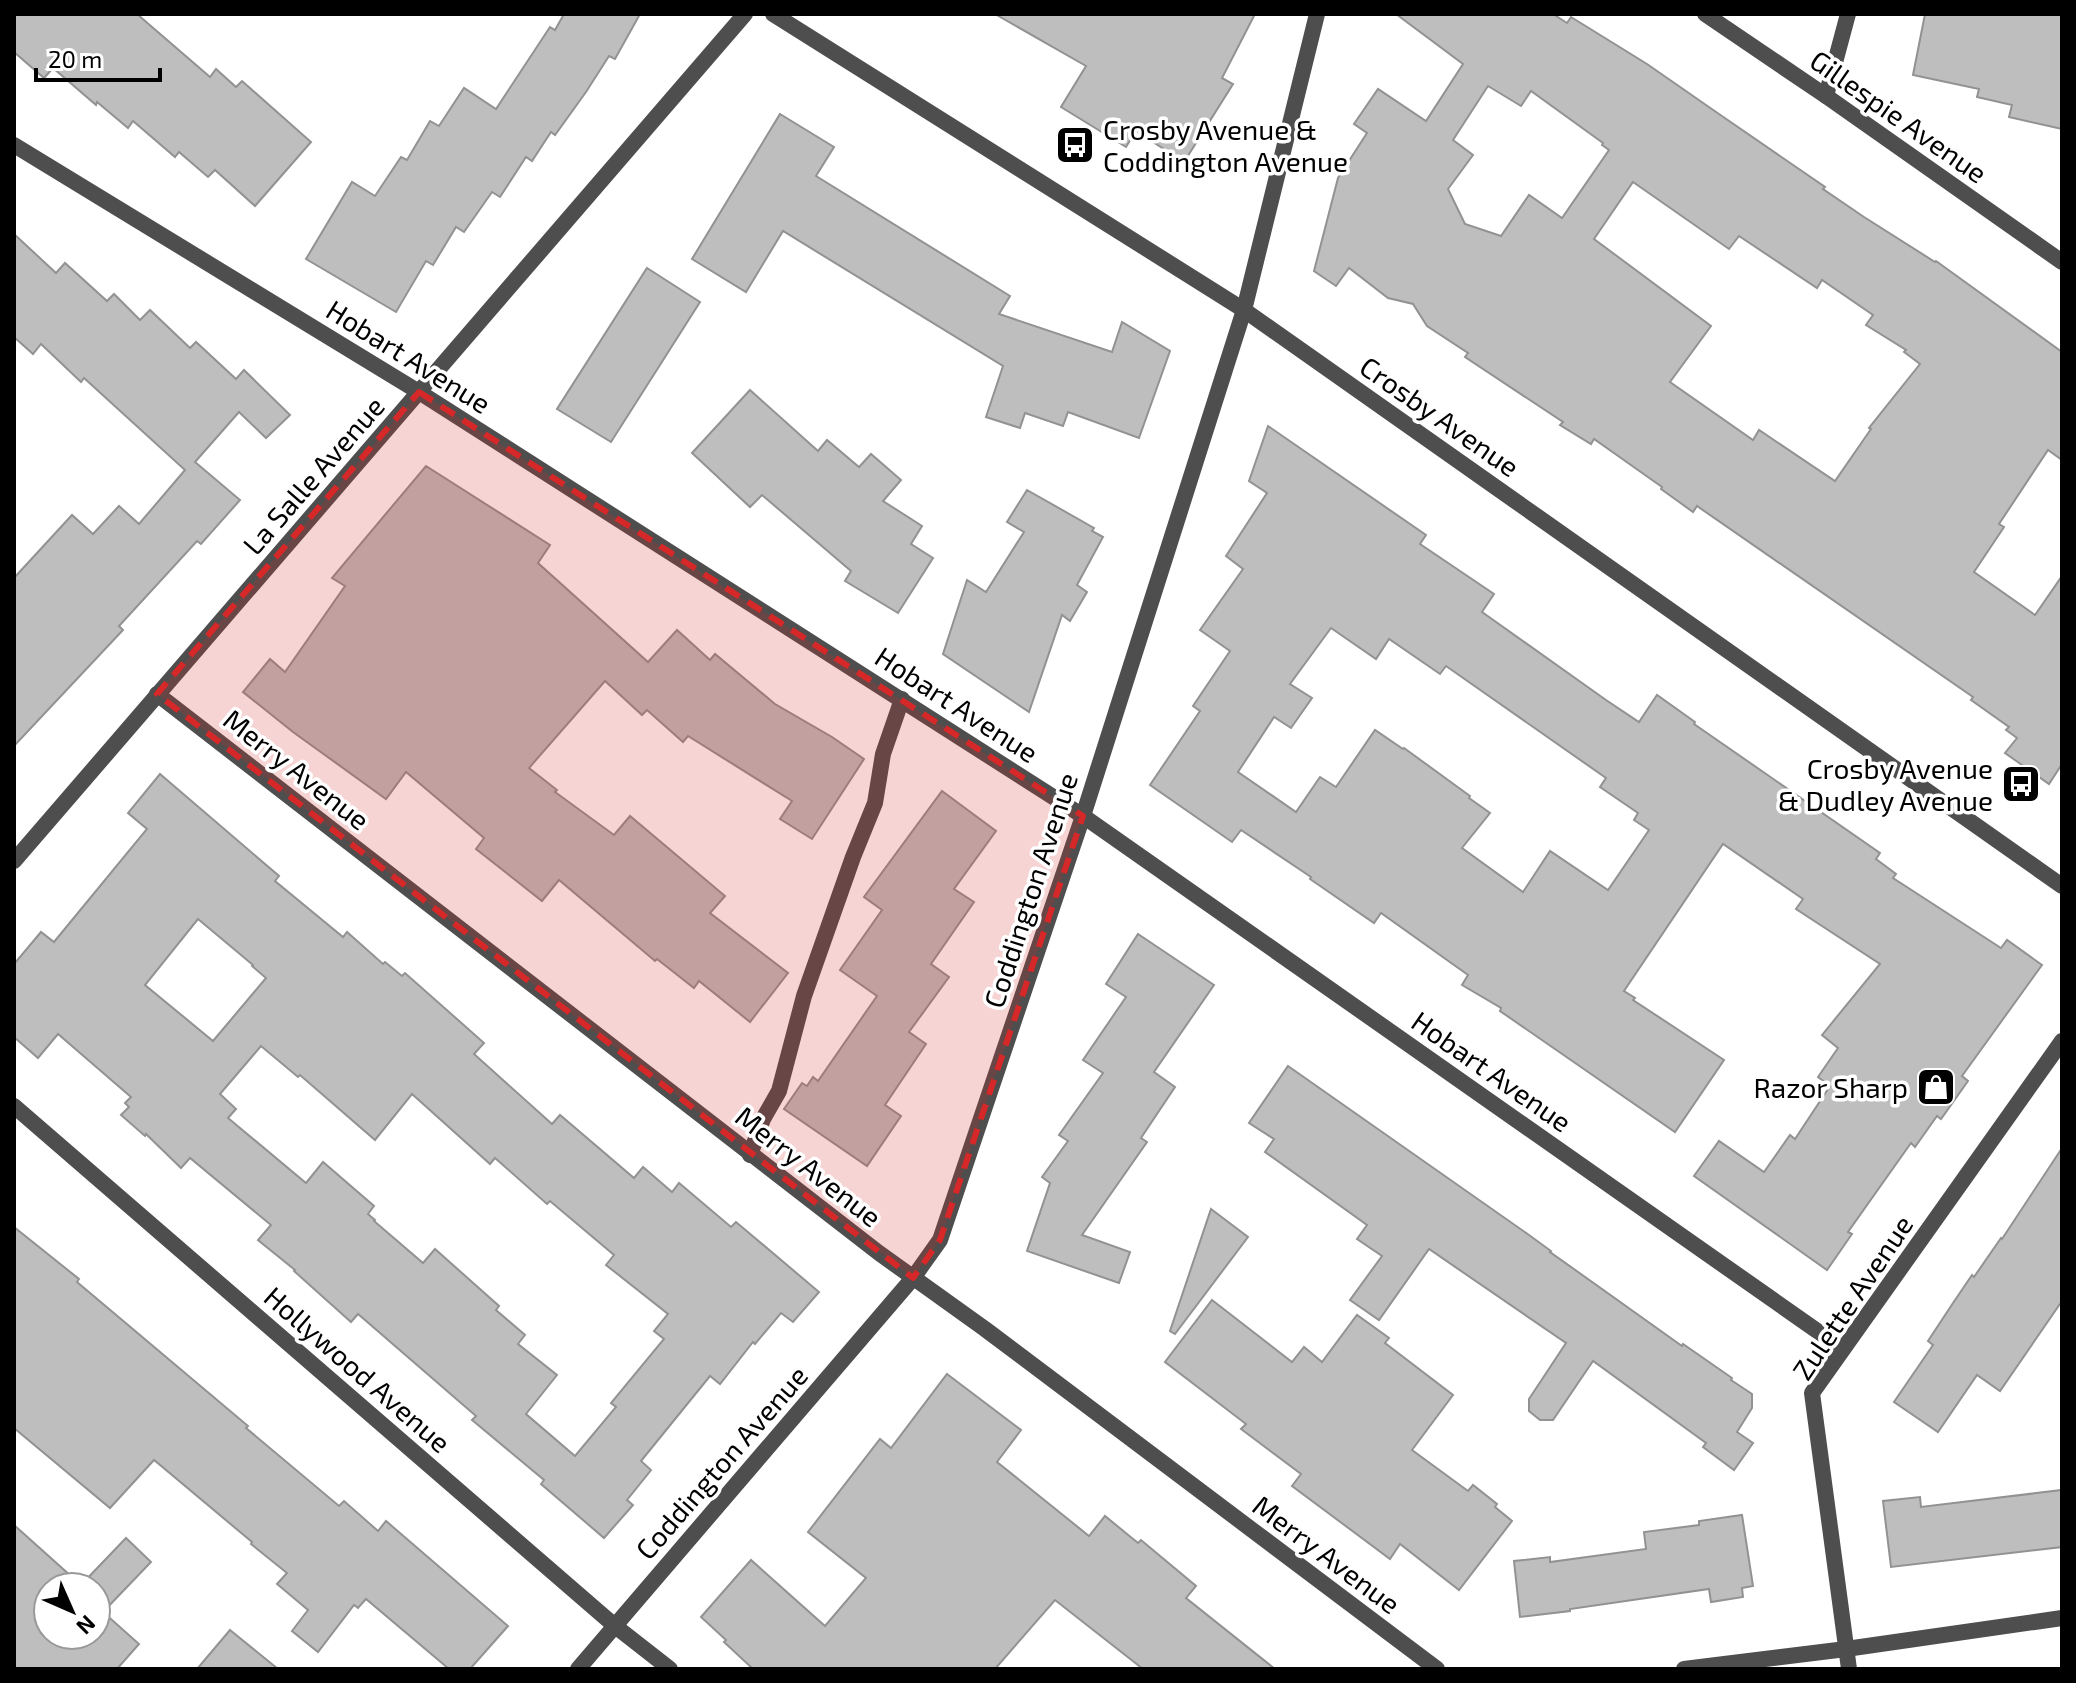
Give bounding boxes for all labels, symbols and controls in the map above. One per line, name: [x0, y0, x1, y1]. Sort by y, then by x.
scale bar: [36, 32, 160, 82]
street label: Gillespie Avenue: [1804, 42, 1994, 190]
text: 20 m: [48, 44, 102, 73]
place label: Crosby Avenue & Coddington Avenue: [1103, 112, 1348, 178]
bus stop icon: Crosby Avenue & Coddington Avenue: [1054, 124, 1096, 166]
street label: Hobart Avenue: [321, 292, 497, 420]
street label: Crosby Avenue: [1354, 349, 1526, 483]
street label: La Salle Avenue: [235, 389, 391, 561]
street label: Hobart Avenue: [869, 639, 1045, 769]
street label: Merry Avenue: [217, 702, 377, 836]
place label: Crosby Avenue & Dudley Avenue: [1778, 751, 1993, 817]
bus stop icon: Crosby Avenue & Dudley Avenue: [2000, 763, 2042, 805]
street label: Coddington Avenue: [976, 768, 1084, 1012]
street label: Hobart Avenue: [1406, 1003, 1578, 1139]
shop icon: Razor Sharp: [1915, 1066, 1957, 1108]
place label: Razor Sharp: [1753, 1070, 1908, 1104]
street label: Merry Avenue: [729, 1099, 889, 1233]
street label: Zulette Avenue: [1785, 1208, 1919, 1386]
street label: Hollywood Avenue: [258, 1279, 458, 1459]
street label: Coddington Avenue: [628, 1358, 814, 1566]
street label: Merry Avenue: [1247, 1488, 1407, 1620]
north arrow: [32, 1571, 112, 1651]
text: N: [72, 1611, 102, 1641]

